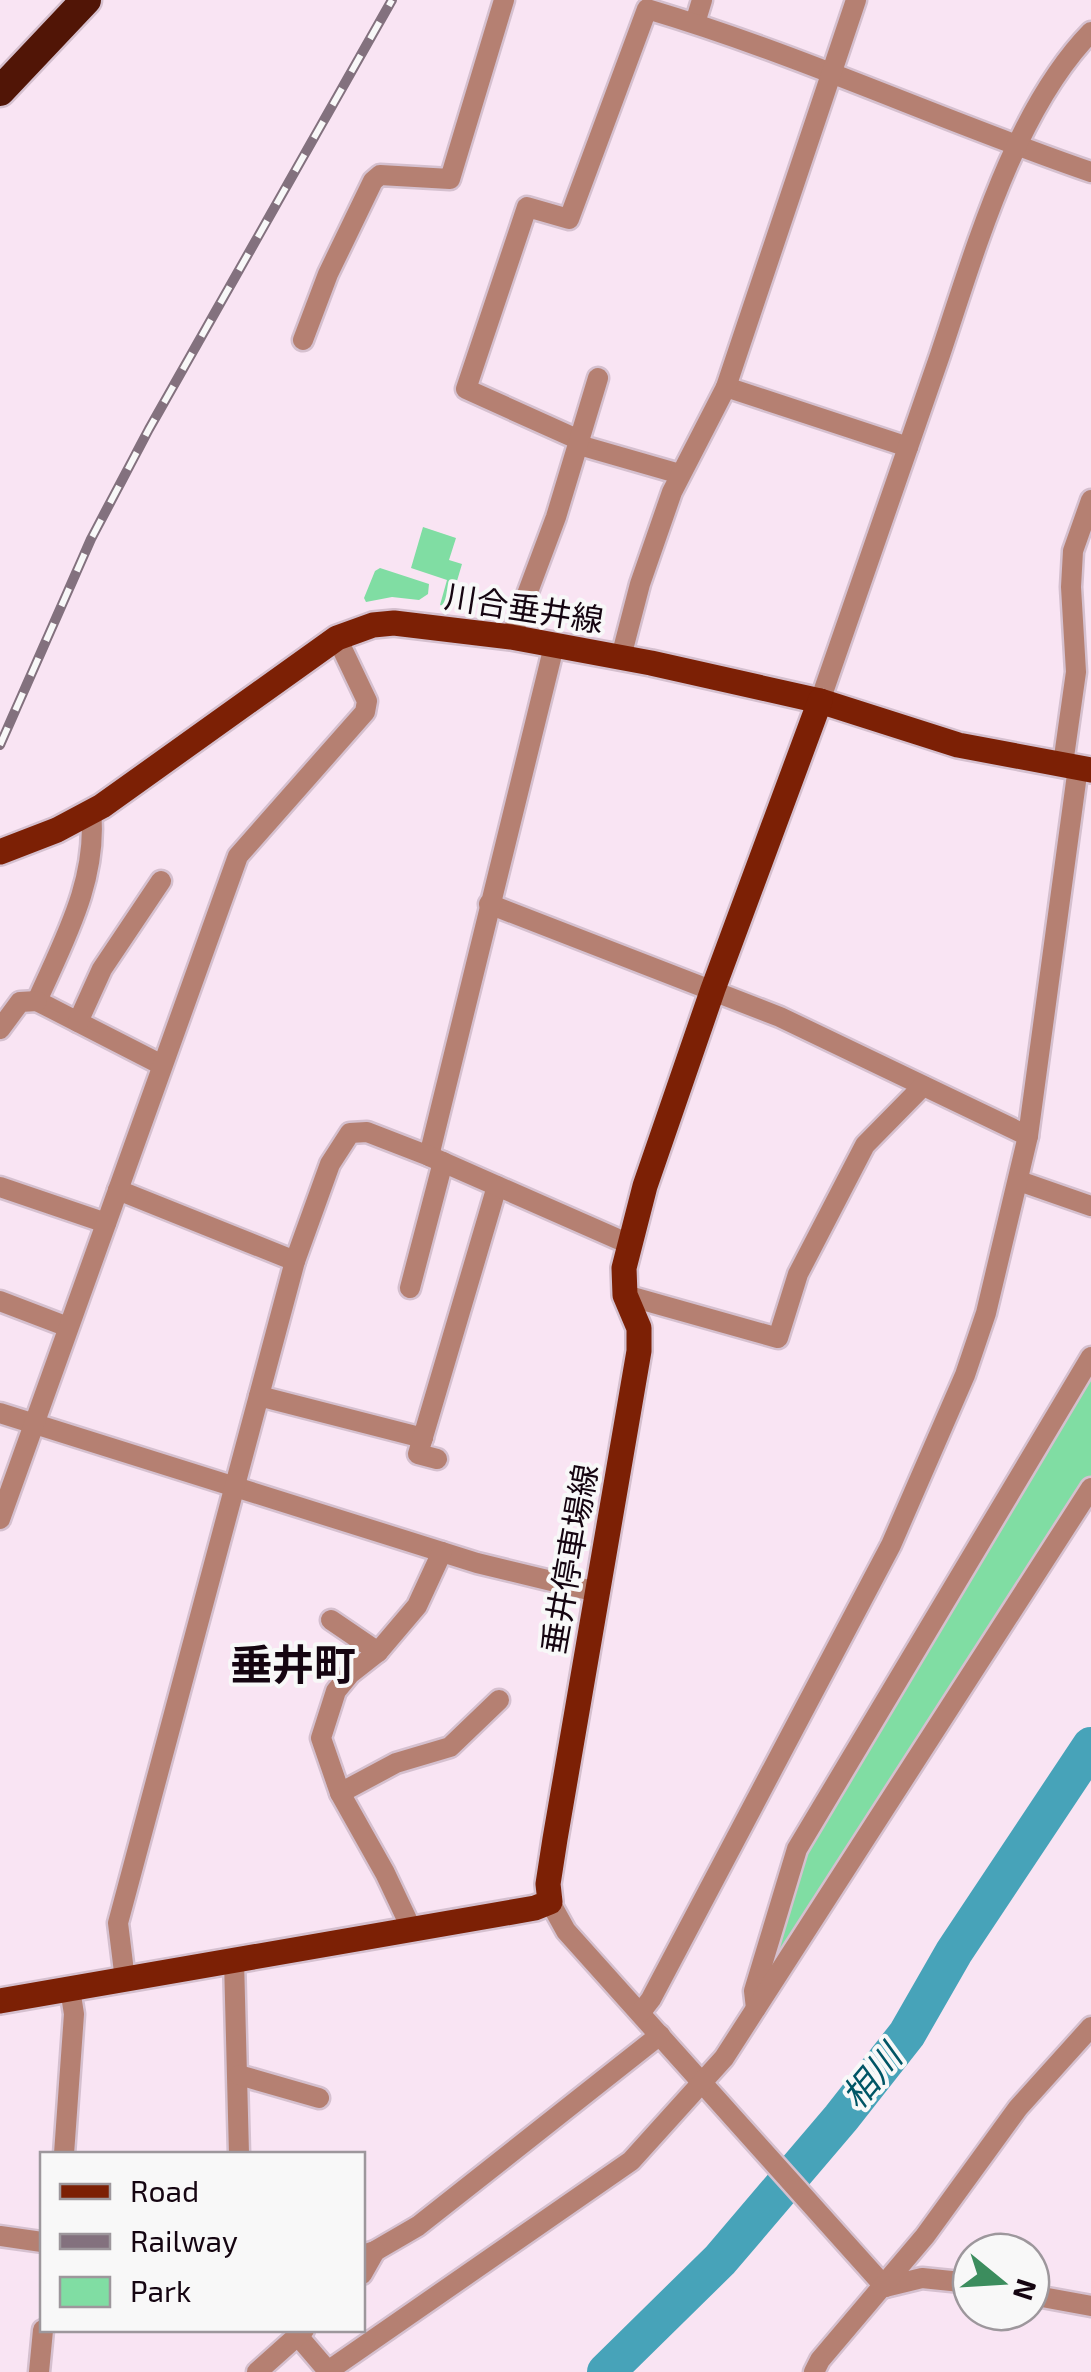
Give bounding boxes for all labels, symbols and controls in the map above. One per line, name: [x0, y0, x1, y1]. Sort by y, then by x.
street label: 川合垂井線: [442, 576, 606, 638]
street label: 垂井停車場線: [533, 1461, 603, 1657]
district label: 垂井町: [230, 1638, 356, 1688]
water label: 相川: [832, 2032, 912, 2116]
legend: [40, 2152, 365, 2332]
text: Road: [130, 2172, 199, 2208]
text: Railway: [130, 2222, 238, 2258]
north arrow: [951, 2232, 1051, 2332]
text: Park: [130, 2272, 191, 2308]
text: N: [1006, 2275, 1045, 2305]

